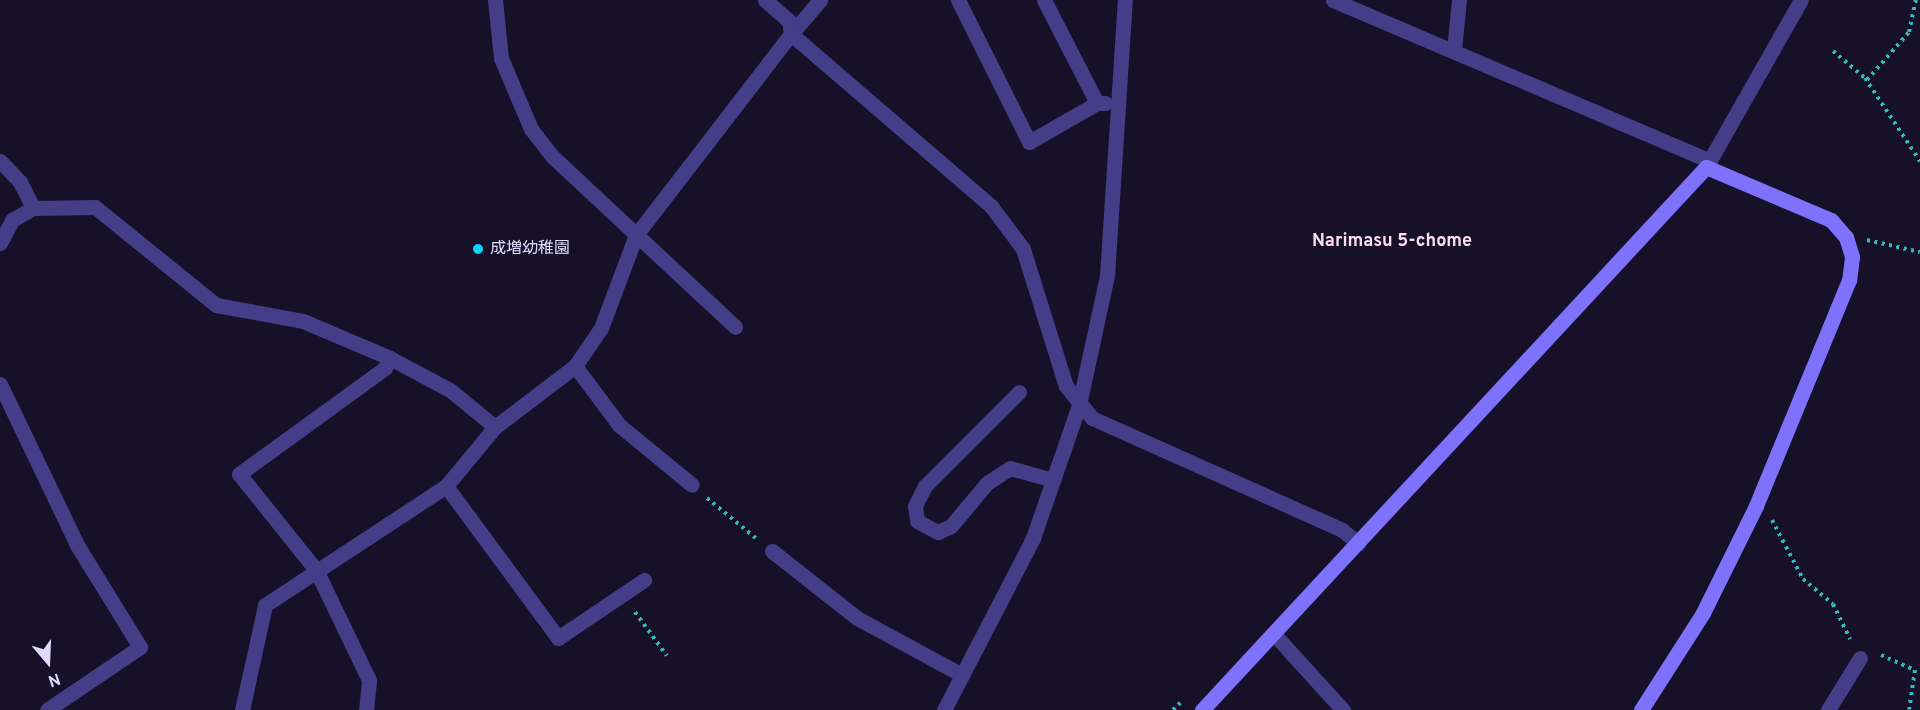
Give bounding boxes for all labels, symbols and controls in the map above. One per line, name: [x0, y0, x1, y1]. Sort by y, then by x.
district label: Narimasu 5-chome: [1312, 231, 1472, 253]
place label: 成増幼稚園: [490, 239, 570, 259]
marker: 成増幼稚園: [471, 242, 485, 256]
north arrow: [18, 632, 78, 692]
text: N: [45, 668, 63, 690]

